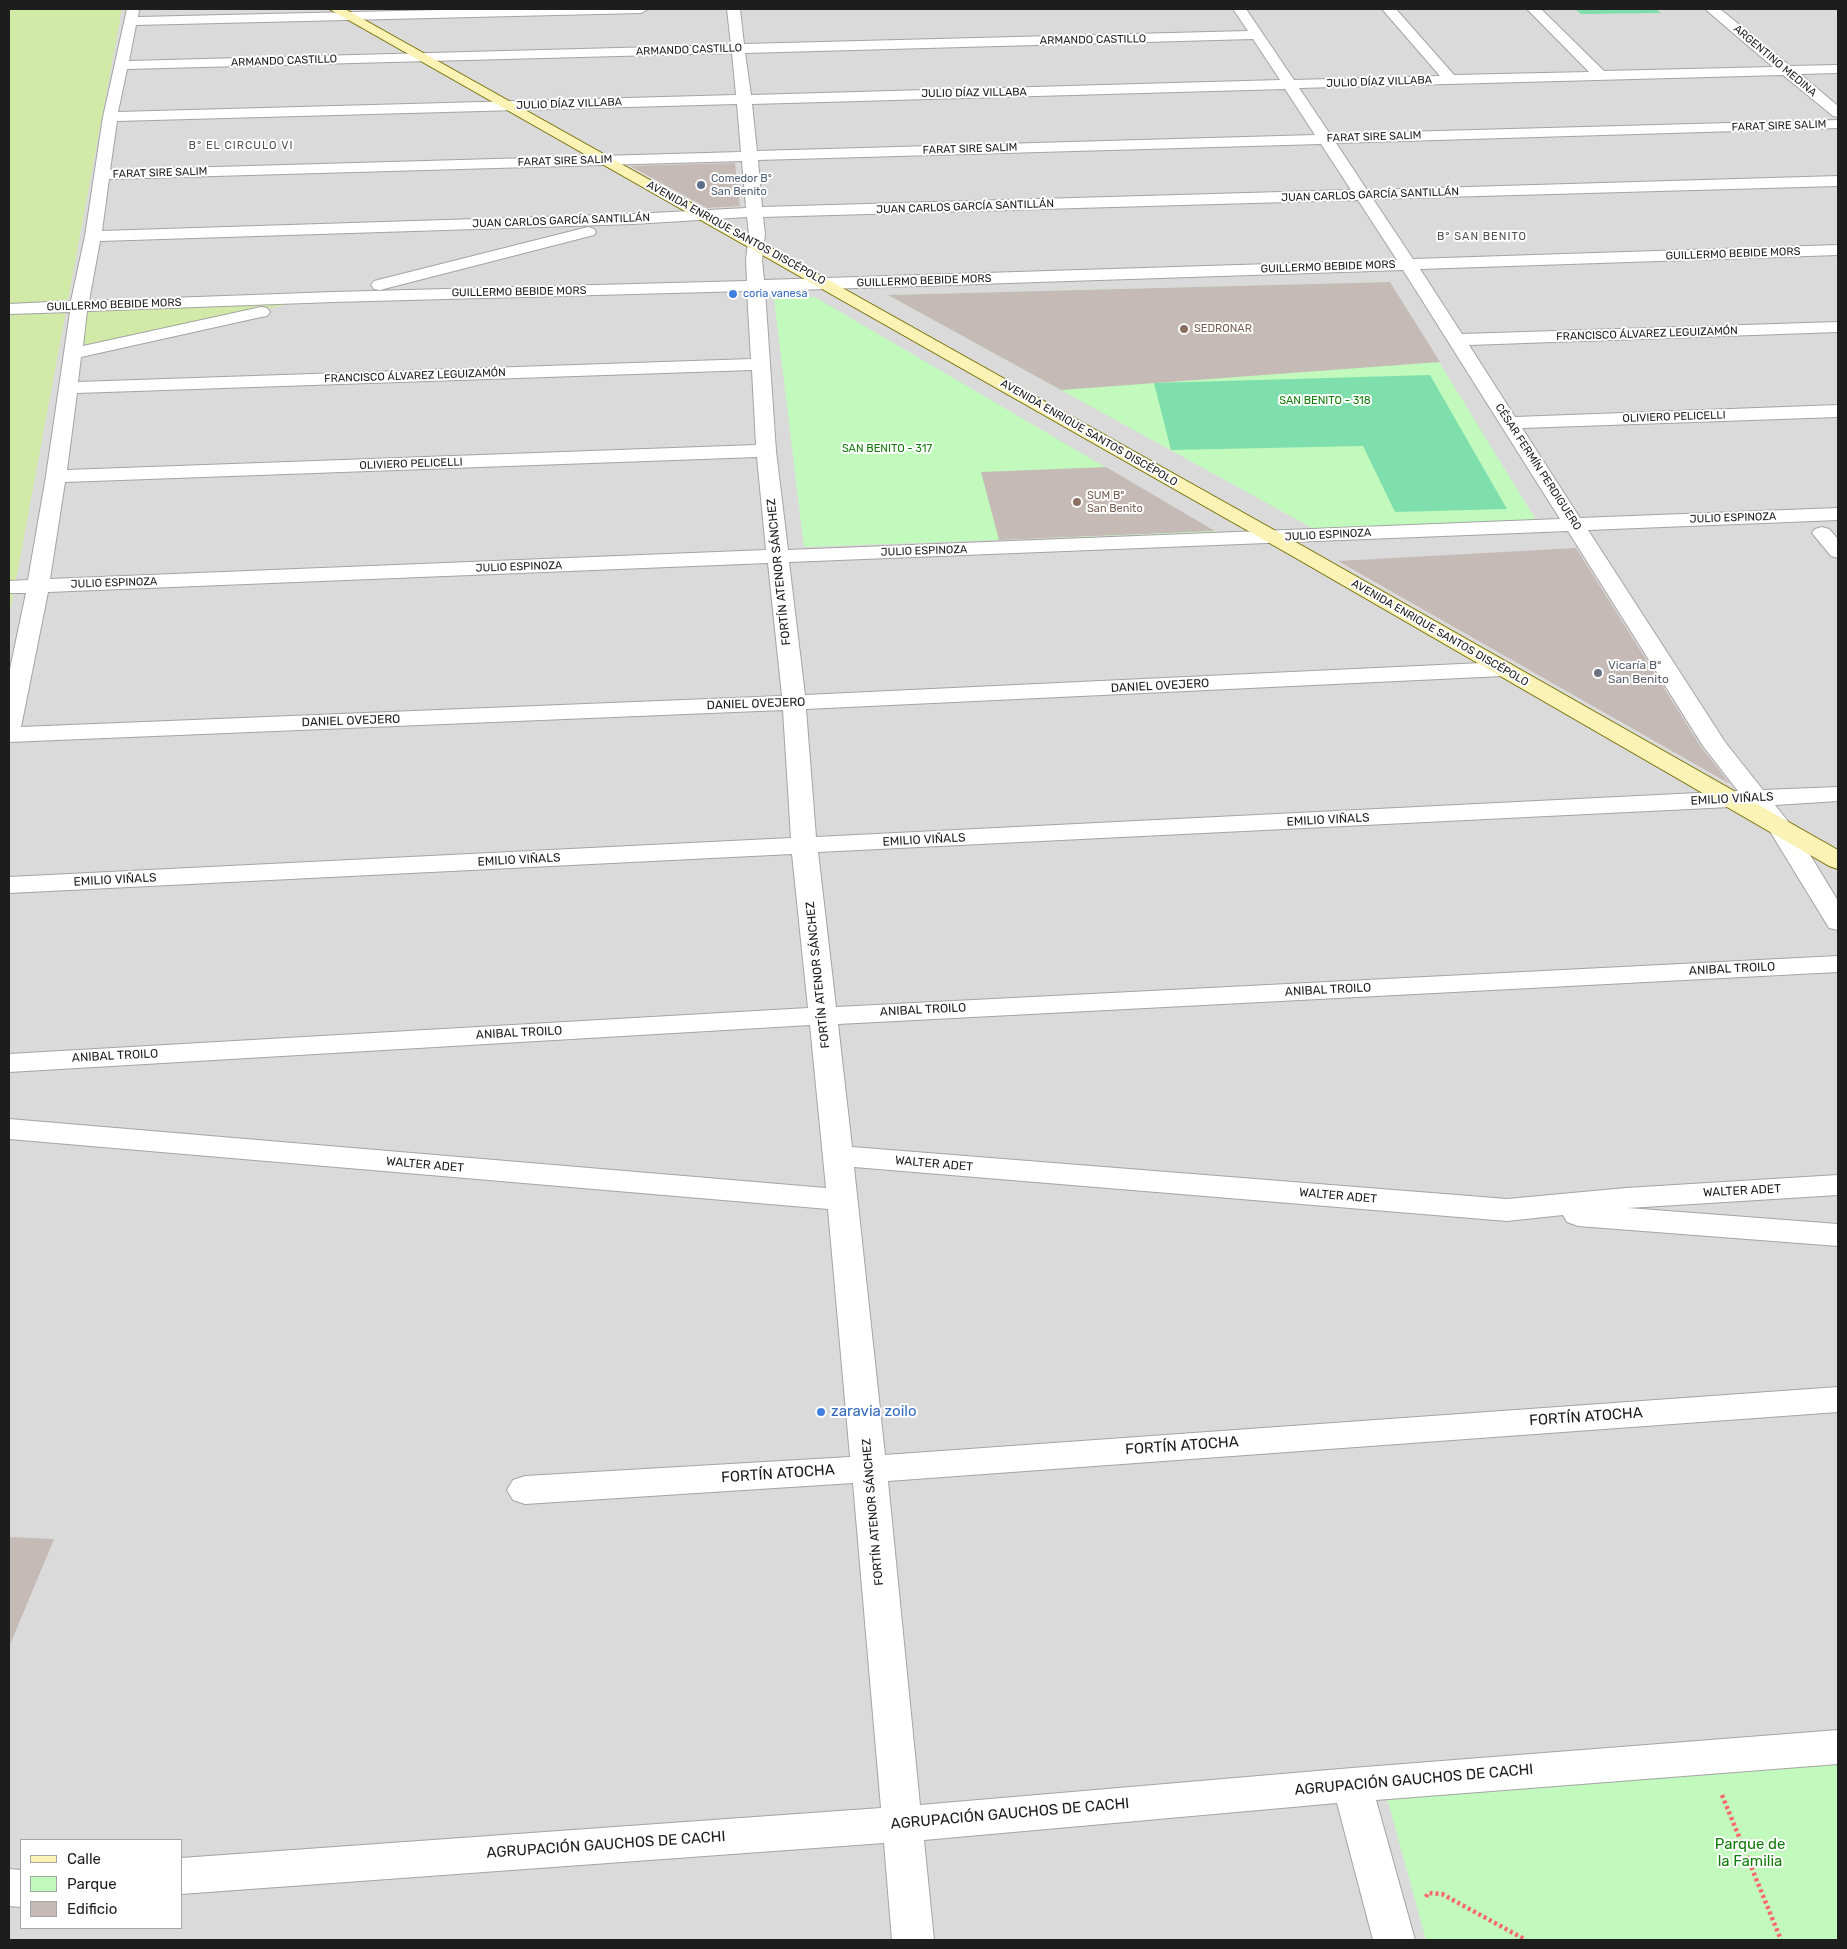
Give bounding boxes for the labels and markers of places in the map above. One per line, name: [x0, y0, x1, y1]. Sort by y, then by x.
place label: Comedor B° San Benito: [711, 172, 772, 198]
marker: Comedor B° San Benito: [695, 179, 707, 191]
place label: coria vanesa: [743, 287, 807, 301]
marker: coria vanesa: [727, 288, 739, 300]
place label: SEDRONAR: [1194, 322, 1252, 336]
marker: SEDRONAR: [1178, 323, 1190, 335]
place label: SUM B° San Benito: [1087, 489, 1143, 515]
marker: SUM B° San Benito: [1071, 496, 1083, 508]
place label: Vicaría B° San Benito: [1608, 659, 1669, 687]
marker: Vicaría B° San Benito: [1592, 667, 1604, 679]
place label: zaravia zoilo: [831, 1403, 917, 1421]
marker: zaravia zoilo: [815, 1406, 827, 1418]

